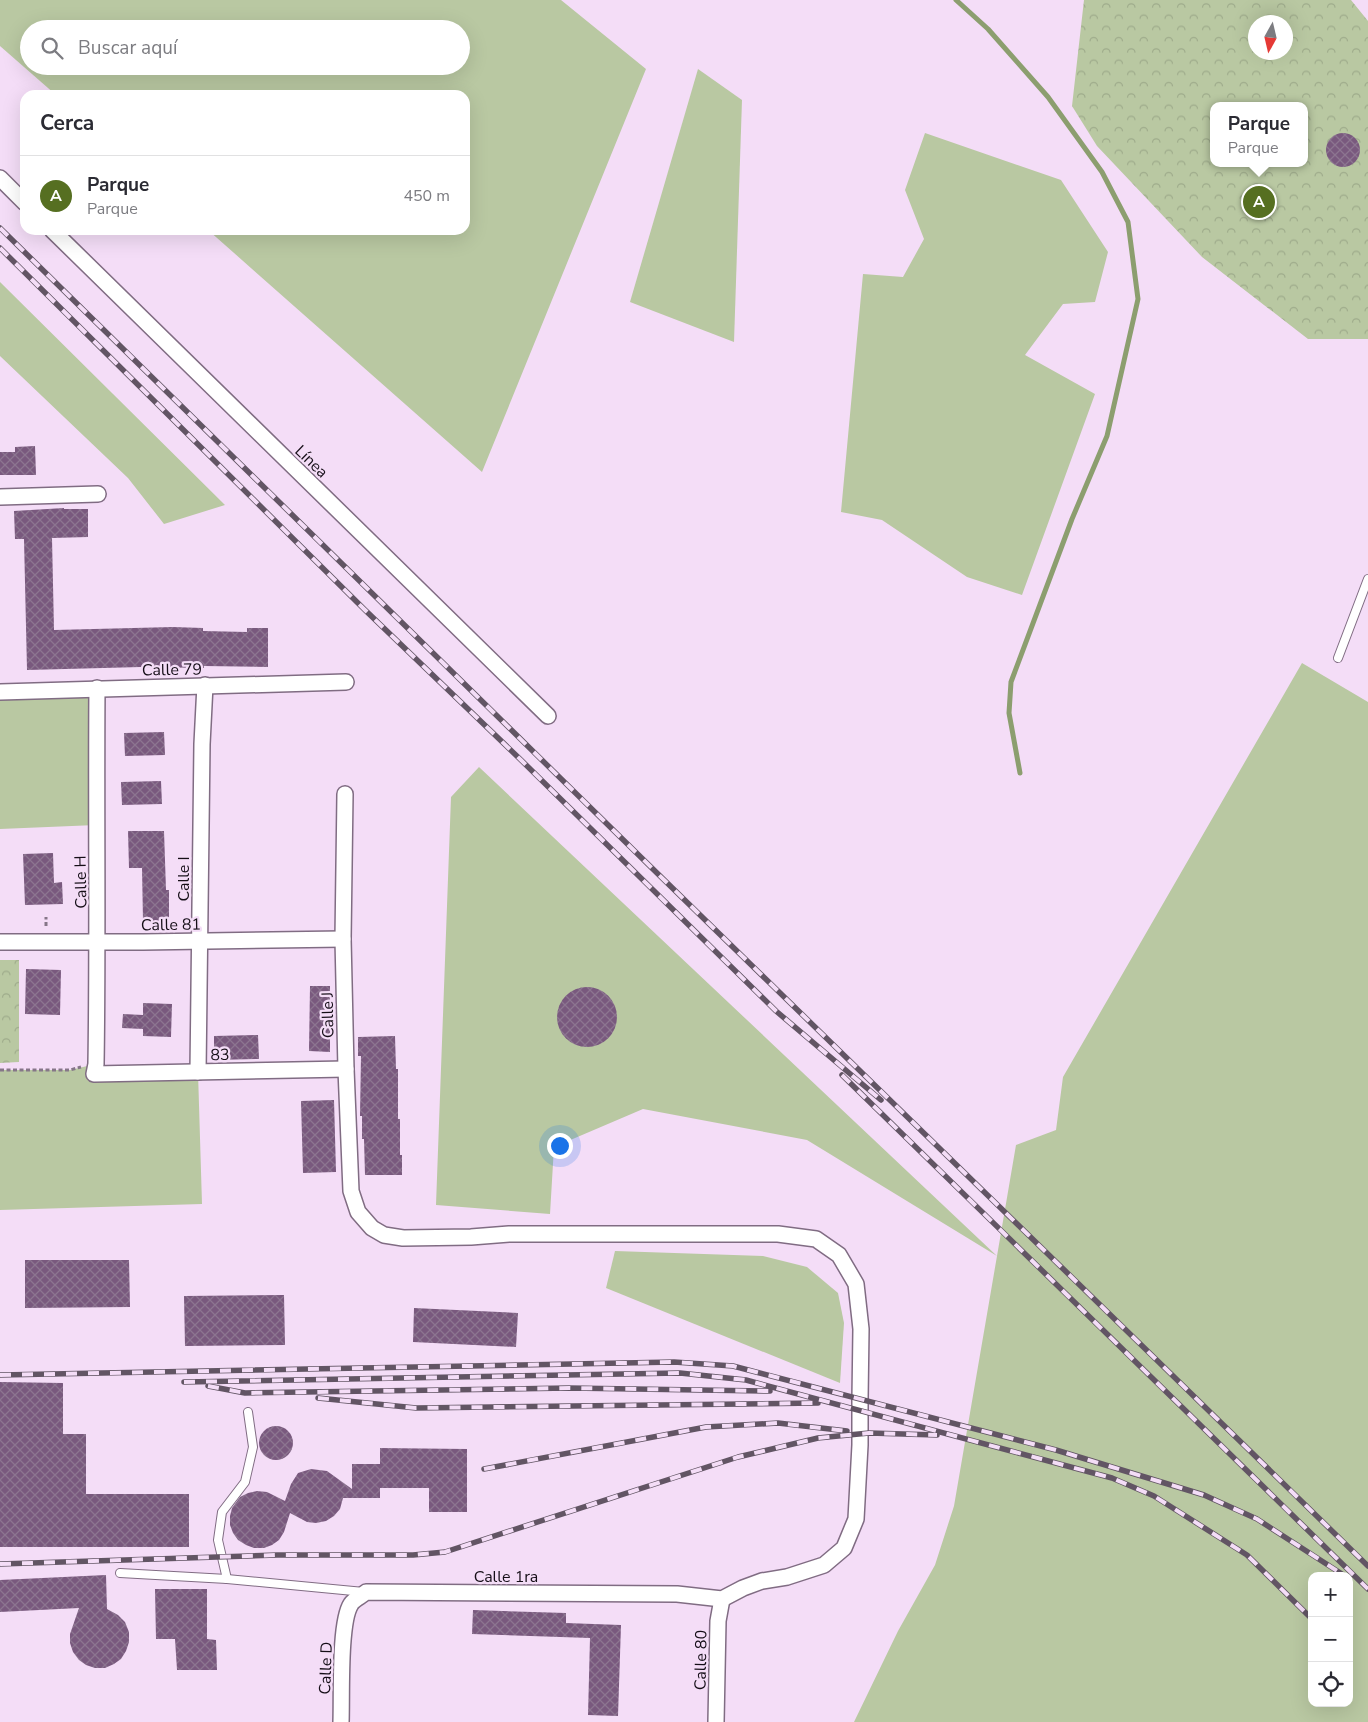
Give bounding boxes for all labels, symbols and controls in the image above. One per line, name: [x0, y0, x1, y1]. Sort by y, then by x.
north arrow: [1248, 15, 1293, 60]
search box: [20, 20, 470, 75]
icon: search: [38, 34, 66, 62]
text: Buscar aquí: [78, 35, 177, 61]
popup: [1210, 102, 1308, 167]
text: Cerca: [40, 109, 94, 137]
text: Parque: [1228, 111, 1290, 137]
text: Parque: [1228, 137, 1279, 159]
text: Parque: [87, 172, 149, 198]
pin: A: [1243, 183, 1275, 221]
text: A: [50, 185, 62, 207]
text: 450 m: [403, 185, 450, 207]
text: Parque: [87, 198, 138, 220]
street label: Línea: [290, 440, 333, 483]
street label: Calle 79: [142, 658, 202, 682]
street label: Calle H: [70, 855, 92, 909]
street label: Calle I: [173, 856, 195, 902]
street label: Calle 81: [141, 913, 201, 937]
street label: Calle J: [317, 992, 339, 1038]
street label: 83: [210, 1044, 230, 1066]
your location: [547, 1133, 573, 1159]
street label: Calle 1ra: [474, 1566, 538, 1588]
map controls: [1308, 1572, 1353, 1707]
button: +: [1308, 1572, 1353, 1617]
button: −: [1308, 1617, 1353, 1662]
street label: Calle 80: [689, 1630, 713, 1690]
street label: Calle D: [314, 1641, 338, 1695]
button: locate: [1308, 1662, 1353, 1707]

